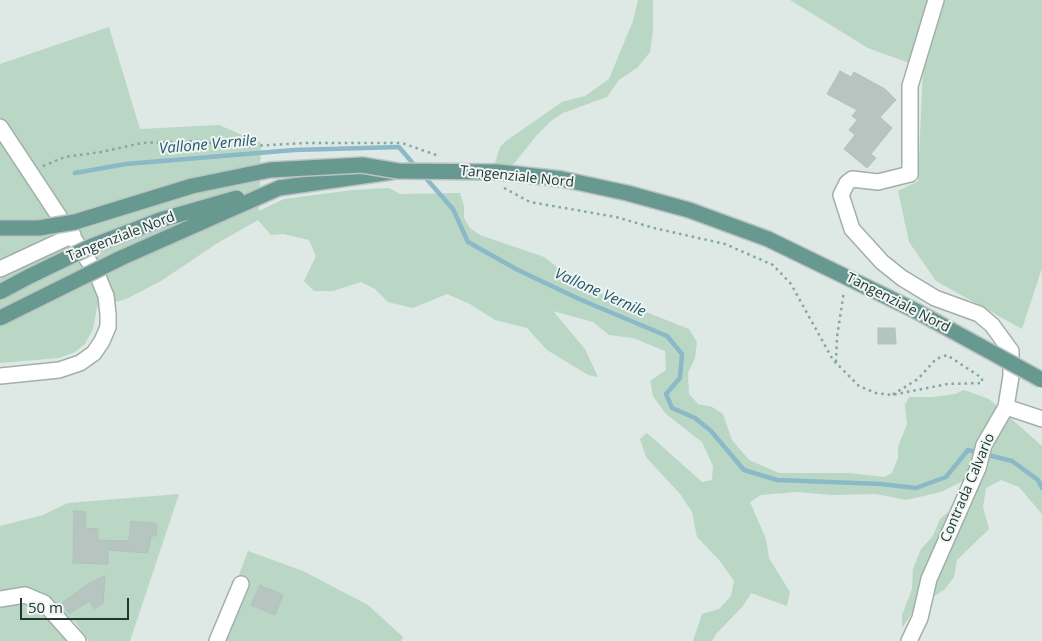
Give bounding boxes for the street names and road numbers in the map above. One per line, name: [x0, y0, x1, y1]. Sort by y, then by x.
street label: Tangenziale Nord: [459, 163, 575, 191]
street label: Tangenziale Nord: [65, 209, 177, 265]
street label: Tangenziale Nord: [843, 270, 953, 336]
street label: Contrada Calvario: [937, 431, 999, 545]

